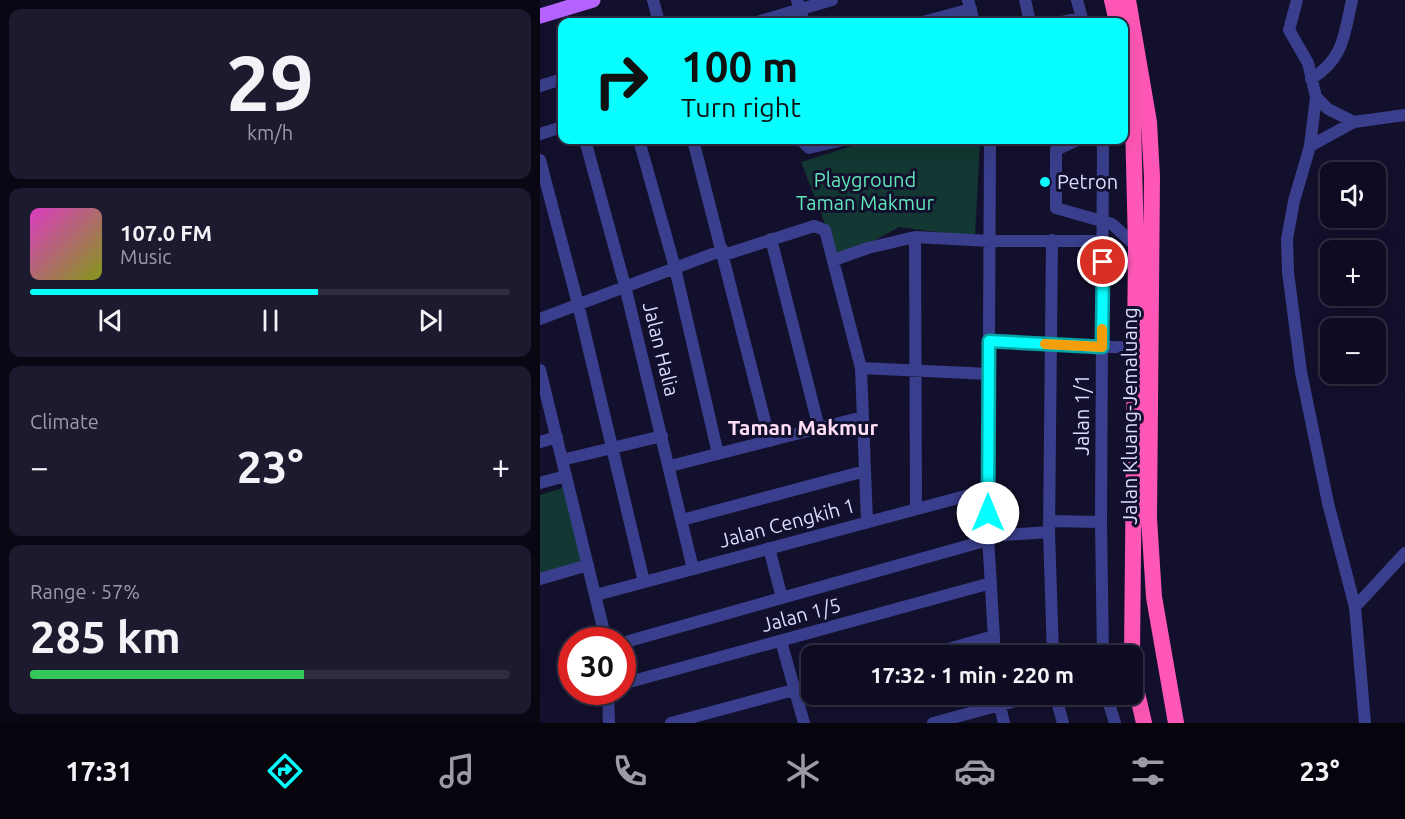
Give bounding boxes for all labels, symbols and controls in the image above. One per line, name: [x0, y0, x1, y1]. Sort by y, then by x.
text: 29: [226, 38, 314, 126]
icon: right: [582, 42, 660, 120]
text: 100 m: [681, 43, 798, 90]
text: Turn right: [681, 92, 801, 122]
text: km/h: [247, 121, 293, 144]
map controls: [1320, 162, 1386, 384]
button: sound: [1320, 162, 1386, 228]
park label: Playground Taman Makmur: [796, 168, 935, 214]
place label: Petron: [1057, 170, 1118, 193]
marker: Petron: [1038, 175, 1052, 189]
text: 107.0 FM: [120, 220, 212, 245]
pin: [1077, 236, 1128, 287]
button: +: [1320, 240, 1386, 306]
text: Music: [120, 245, 172, 268]
icon: arrive: [1086, 245, 1119, 278]
street label: Jalan Halia: [639, 299, 684, 398]
icon: previous: [94, 304, 127, 337]
icon: pause: [254, 304, 287, 337]
icon: next: [414, 304, 447, 337]
street label: Jalan Kluang-Jemaluang: [1118, 307, 1141, 525]
button: −: [1320, 318, 1386, 384]
street label: Jalan 1/1: [1070, 374, 1093, 456]
text: Climate: [30, 410, 99, 433]
district label: Taman Makmur: [728, 415, 879, 439]
text: 23°: [237, 441, 303, 492]
text: −: [30, 448, 49, 485]
text: +: [491, 448, 510, 485]
position arrow: [956, 481, 1020, 545]
street label: Jalan Cengkih 1: [716, 493, 858, 552]
text: Range · 57%: [30, 580, 140, 603]
street label: Jalan 1/5: [758, 593, 843, 636]
text: 285 km: [30, 611, 181, 662]
speed limit sign: 30: [558, 627, 636, 705]
text: 17:32 · 1 min · 220 m: [870, 662, 1074, 687]
icon: directions: [264, 750, 306, 792]
icon: music: [436, 750, 478, 792]
icon: phone: [609, 750, 651, 792]
icon: climate: [782, 750, 824, 792]
icon: car: [954, 750, 996, 792]
icon: filters: [1127, 750, 1169, 792]
text: 17:31: [65, 756, 133, 786]
text: 23°: [1300, 756, 1340, 786]

